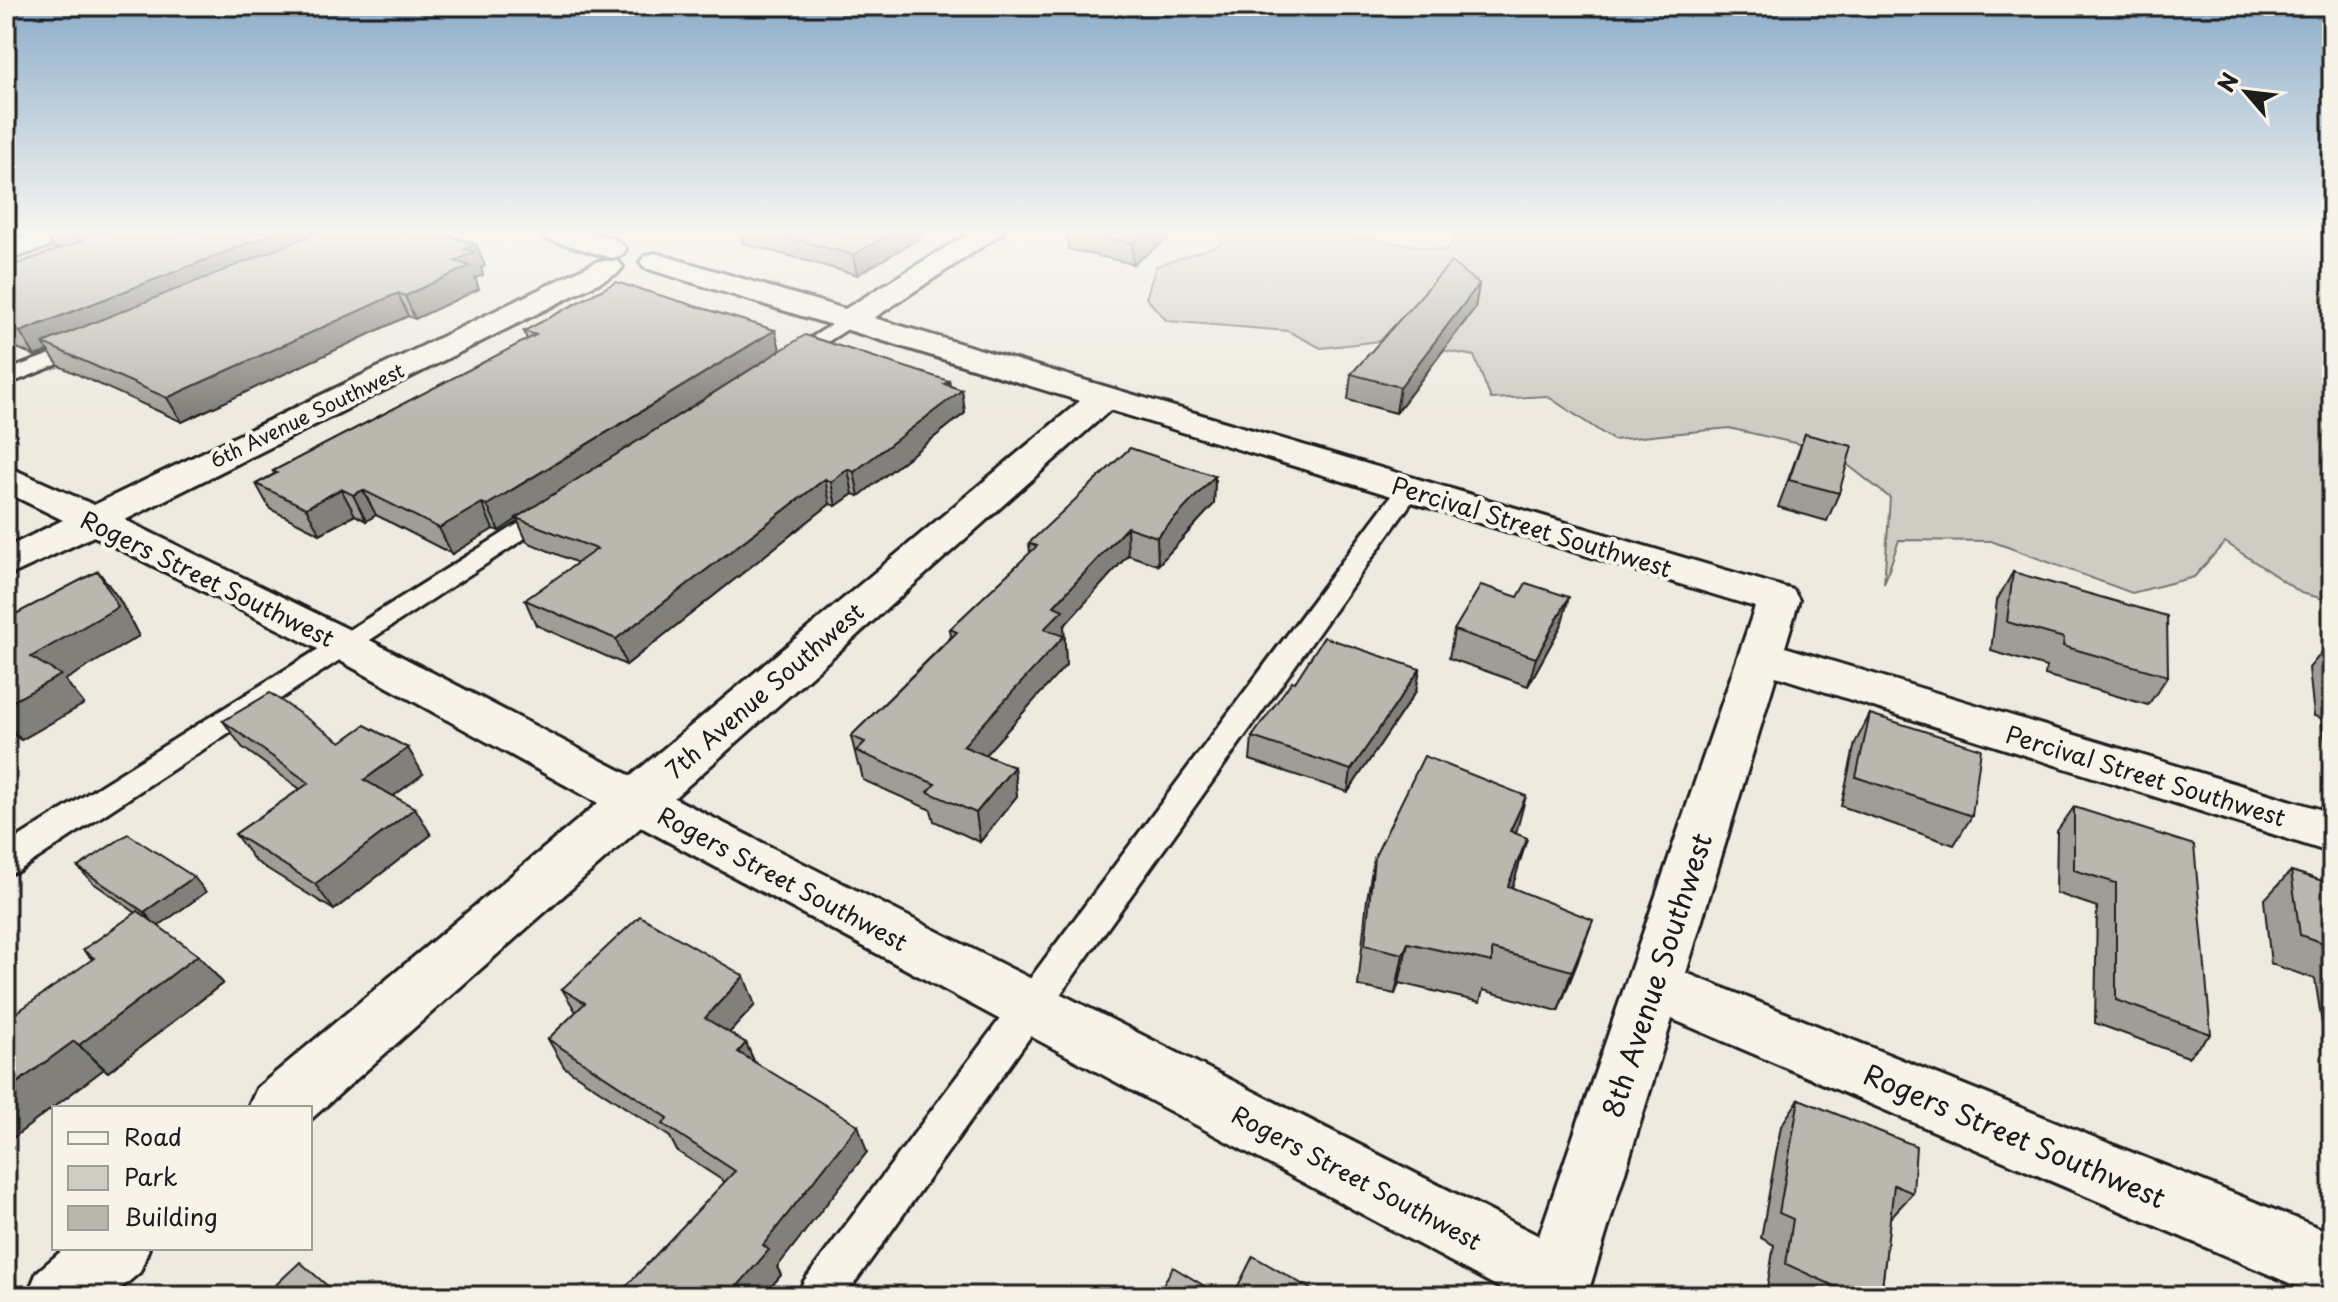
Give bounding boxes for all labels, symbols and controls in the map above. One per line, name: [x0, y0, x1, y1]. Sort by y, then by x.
north arrow: [2206, 52, 2286, 132]
text: N: [2208, 66, 2246, 97]
street label: 6th Avenue Southwest: [205, 355, 409, 475]
street label: Percival Street Southwest: [1388, 466, 1676, 586]
street label: Rogers Street Southwest: [75, 501, 341, 655]
street label: 7th Avenue Southwest: [657, 593, 871, 787]
street label: Percival Street Southwest: [2002, 715, 2290, 835]
street label: Rogers Street Southwest: [652, 797, 914, 959]
street label: 8th Avenue Southwest: [1590, 827, 1722, 1123]
street label: Rogers Street Southwest: [1857, 1052, 2173, 1218]
street label: Rogers Street Southwest: [1226, 1096, 1488, 1258]
legend: [52, 1106, 312, 1250]
text: Road: [124, 1118, 182, 1154]
text: Park: [124, 1158, 178, 1194]
text: Building: [124, 1198, 218, 1234]

